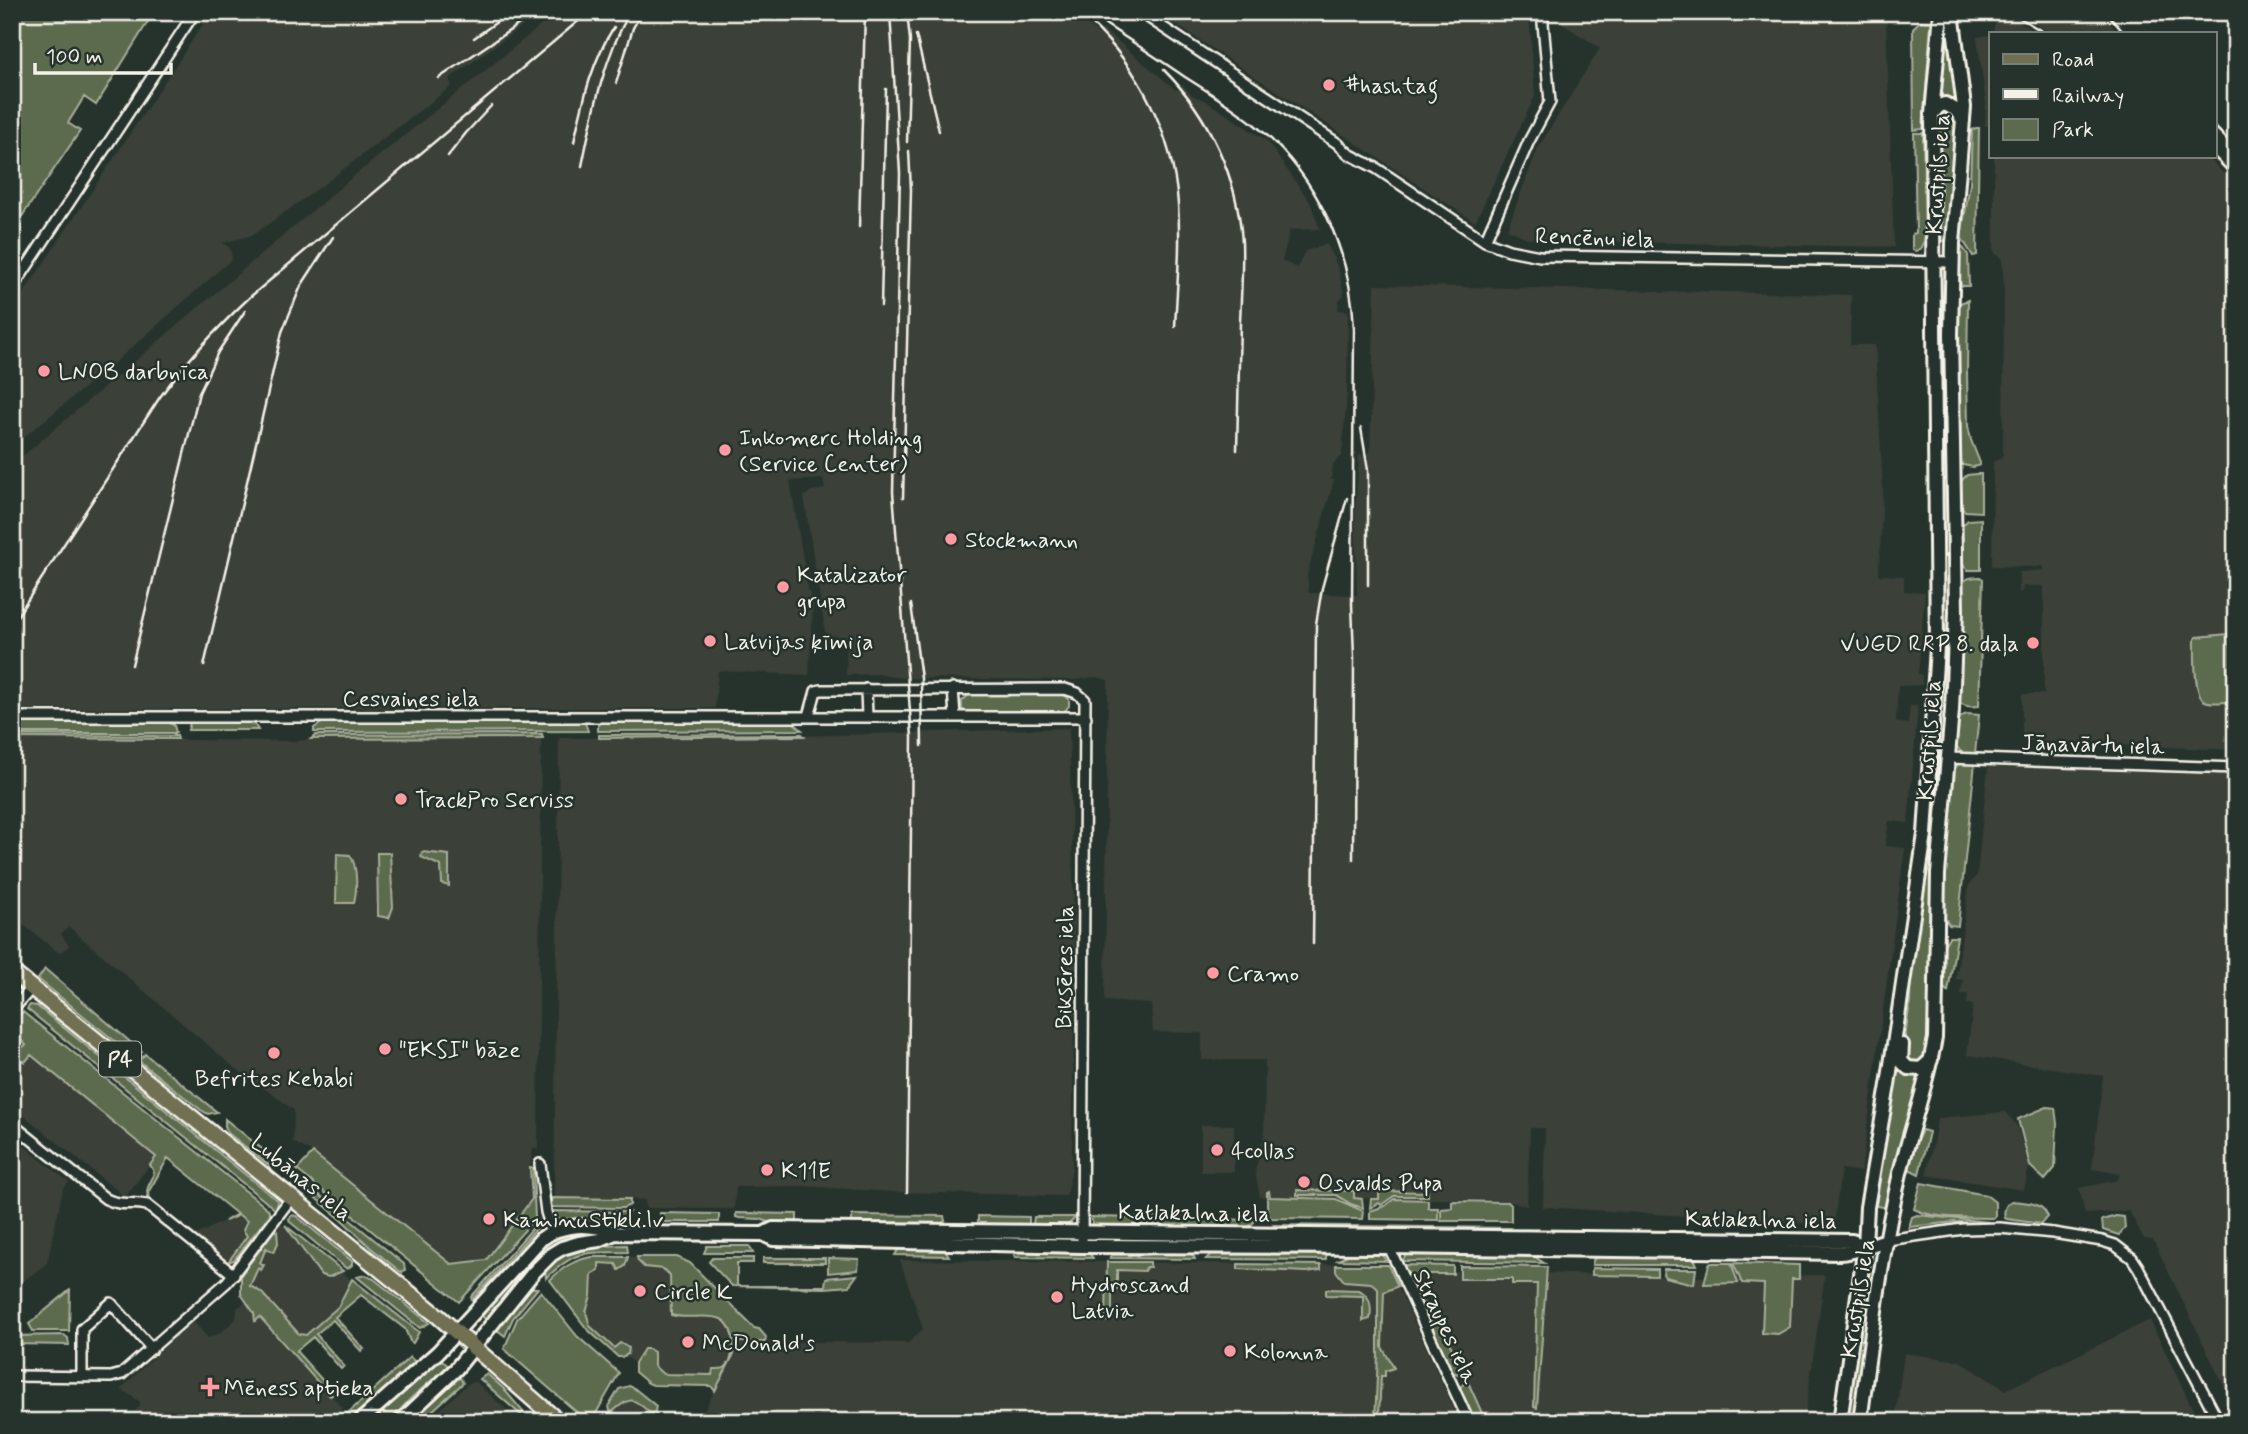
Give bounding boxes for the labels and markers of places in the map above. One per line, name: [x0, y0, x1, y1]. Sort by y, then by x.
place label: #hashtag: [1343, 72, 1438, 104]
marker: #hashtag: [1321, 77, 1337, 93]
place label: LNOB darbnīca: [58, 358, 209, 388]
marker: LNOB darbnīca: [36, 363, 52, 379]
place label: Inkomerc Holding (Service Center): [739, 424, 922, 480]
marker: Inkomerc Holding (Service Center): [717, 442, 733, 458]
place label: Stockmann: [965, 526, 1078, 556]
marker: Stockmann: [943, 531, 959, 547]
place label: Katalizator grupa: [797, 561, 907, 617]
marker: Katalizator grupa: [775, 579, 791, 595]
place label: Latvijas ķīmija: [724, 628, 874, 658]
place label: VUGD RRP 8. daļa: [1840, 630, 2019, 660]
marker: Latvijas ķīmija: [702, 633, 718, 649]
marker: VUGD RRP 8. daļa: [2025, 635, 2041, 651]
place label: TrackPro Serviss: [415, 786, 574, 816]
marker: TrackPro Serviss: [393, 791, 409, 807]
place label: Cramo: [1227, 960, 1299, 990]
marker: Cramo: [1205, 965, 1221, 981]
place label: "EKSI" bāze: [399, 1036, 520, 1066]
marker: "EKSI" bāze: [377, 1041, 393, 1057]
marker: Befrites Kebabi: [266, 1045, 282, 1061]
place label: Befrites Kebabi: [195, 1065, 353, 1095]
place label: 4collas: [1231, 1137, 1295, 1167]
marker: 4collas: [1209, 1142, 1225, 1158]
place label: K11E: [781, 1157, 831, 1187]
marker: K11E: [759, 1162, 775, 1178]
place label: Osvalds Pupa: [1318, 1169, 1443, 1199]
marker: Osvalds Pupa: [1296, 1174, 1312, 1190]
place label: KaminuStikli.lv: [503, 1206, 663, 1236]
marker: KaminuStikli.lv: [481, 1211, 497, 1227]
place label: Hydroscand Latvia: [1071, 1271, 1189, 1327]
place label: Circle K: [654, 1278, 733, 1308]
marker: Circle K: [632, 1283, 648, 1299]
marker: Hydroscand Latvia: [1049, 1289, 1065, 1305]
place label: McDonald's: [702, 1329, 815, 1359]
marker: McDonald's: [680, 1334, 696, 1350]
place label: Kolonna: [1244, 1338, 1328, 1368]
marker: Kolonna: [1222, 1343, 1238, 1359]
place label: Mēness aptieka: [224, 1374, 374, 1404]
marker: Mēness aptieka: [202, 1379, 218, 1395]

